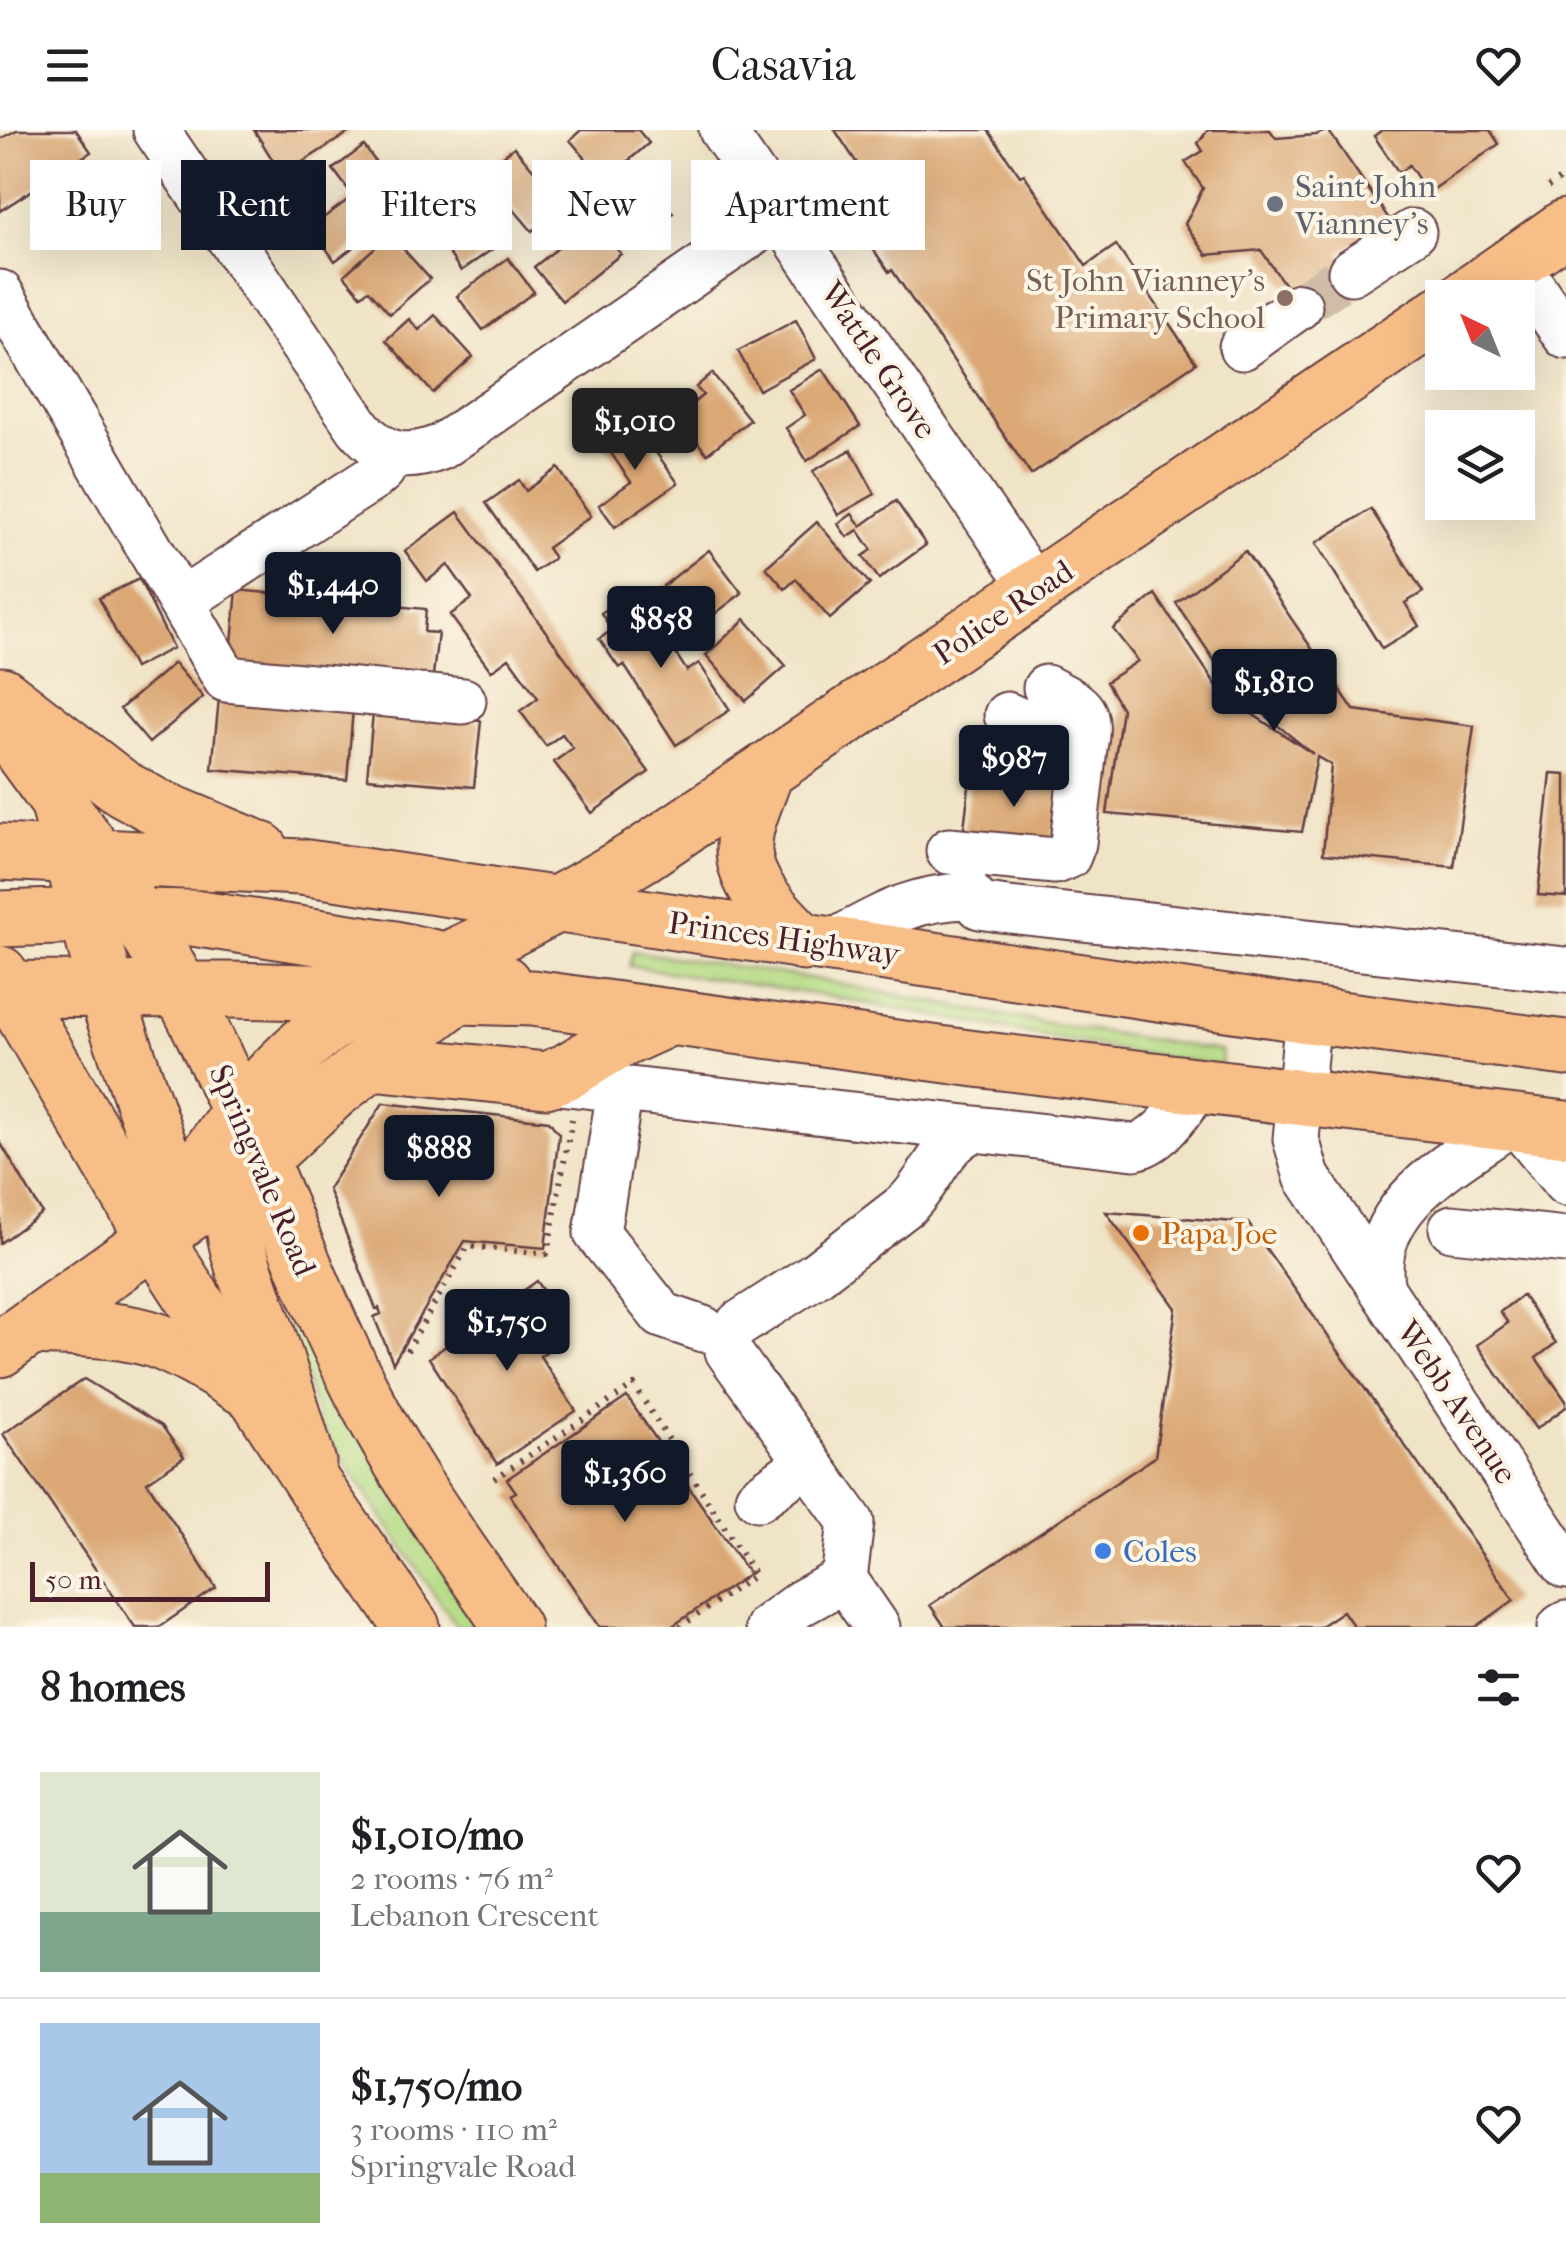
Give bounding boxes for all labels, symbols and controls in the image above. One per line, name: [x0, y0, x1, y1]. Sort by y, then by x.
icon: menu: [40, 38, 95, 93]
icon: heart: [1471, 38, 1526, 93]
text: Casavia: [711, 39, 855, 92]
chip: Buy: [30, 160, 161, 250]
chip: Rent: [181, 160, 326, 250]
chip: Filters: [346, 160, 512, 250]
chip: New: [532, 160, 671, 250]
chip: Apartment: [691, 160, 925, 250]
place label: Saint John Vianney's: [1294, 168, 1437, 242]
marker: Saint John Vianney's: [1264, 193, 1286, 215]
place label: St John Vianney's Primary School: [1026, 262, 1265, 336]
street label: Wattle Grove: [812, 274, 945, 446]
north arrow: [1425, 280, 1535, 390]
map controls: [1425, 280, 1535, 520]
marker: St John Vianney's Primary School: [1274, 287, 1296, 309]
pin: $1,010: [554, 388, 716, 473]
text: $1,010: [594, 402, 676, 439]
button: layers: [1425, 410, 1535, 520]
pin: $1,440: [252, 552, 414, 637]
street label: Police Road: [926, 552, 1081, 673]
text: $1,440: [287, 566, 379, 603]
pin: $858: [602, 586, 720, 671]
text: $858: [629, 600, 693, 637]
pin: $1,810: [1193, 649, 1355, 734]
text: $1,810: [1234, 663, 1314, 700]
pin: $987: [955, 725, 1073, 810]
text: $987: [981, 739, 1047, 776]
street label: Princes Highway: [666, 904, 903, 973]
street label: Springvale Road: [201, 1059, 324, 1282]
pin: $888: [380, 1115, 498, 1200]
text: $888: [406, 1129, 472, 1166]
place label: Papa Joe: [1161, 1215, 1277, 1252]
marker: Papa Joe: [1130, 1222, 1152, 1244]
pin: $1,750: [426, 1289, 588, 1374]
text: $1,750: [467, 1303, 547, 1340]
street label: Webb Avenue: [1388, 1313, 1525, 1491]
pin: $1,360: [544, 1440, 706, 1525]
text: $1,360: [583, 1454, 667, 1491]
place label: Coles: [1123, 1533, 1197, 1570]
marker: Coles: [1092, 1540, 1114, 1562]
scale bar: [30, 1557, 270, 1602]
text: 50 m: [45, 1563, 102, 1596]
icon: filters: [1471, 1660, 1526, 1715]
text: 8 homes: [40, 1663, 186, 1712]
text: $1,010/mo: [350, 1811, 524, 1860]
icon: home: [120, 1812, 240, 1932]
icon: heart: [1471, 1845, 1526, 1900]
text: 2 rooms · 76 m²: [350, 1860, 553, 1897]
text: Lebanon Crescent: [350, 1897, 599, 1934]
text: $1,750/mo: [350, 2062, 522, 2111]
icon: home: [120, 2063, 240, 2183]
icon: heart: [1471, 2096, 1526, 2151]
text: 3 rooms · 110 m²: [350, 2111, 557, 2148]
text: Springvale Road: [350, 2148, 576, 2185]

